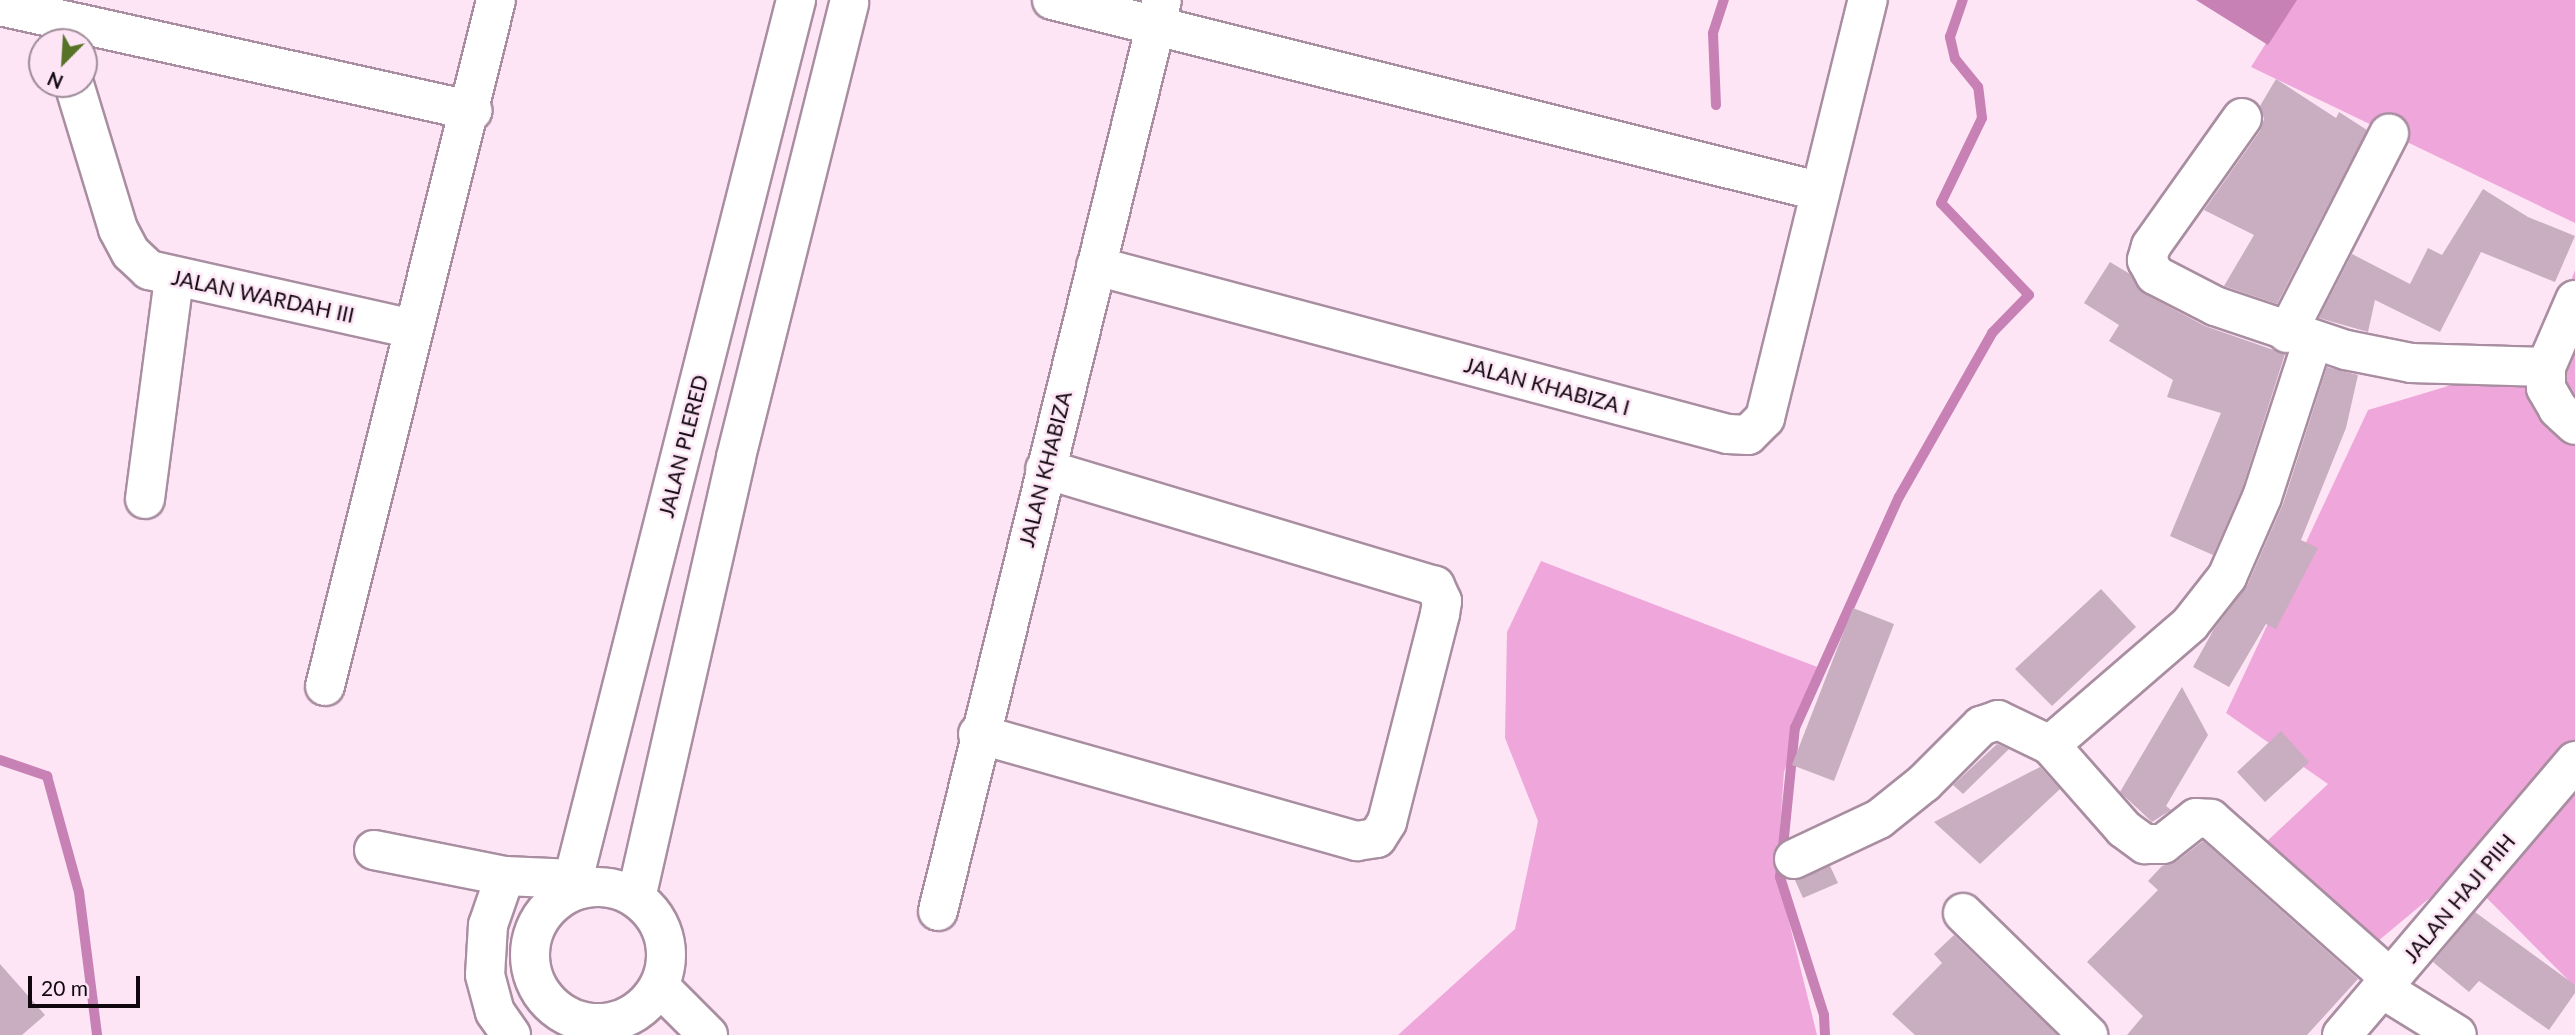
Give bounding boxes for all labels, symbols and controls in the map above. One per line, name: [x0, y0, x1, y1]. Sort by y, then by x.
north arrow: [28, 28, 98, 98]
text: N: [44, 67, 66, 94]
street label: JALAN WARDAH III: [169, 264, 357, 328]
street label: JALAN KHABIZA I: [1461, 352, 1633, 420]
street label: JALAN PLERED: [653, 372, 713, 520]
street label: JALAN KHABIZA: [1013, 388, 1077, 550]
street label: JALAN HAJI PIIH: [2398, 829, 2520, 967]
scale bar: [32, 962, 144, 1006]
text: 20 m: [41, 975, 88, 1000]

